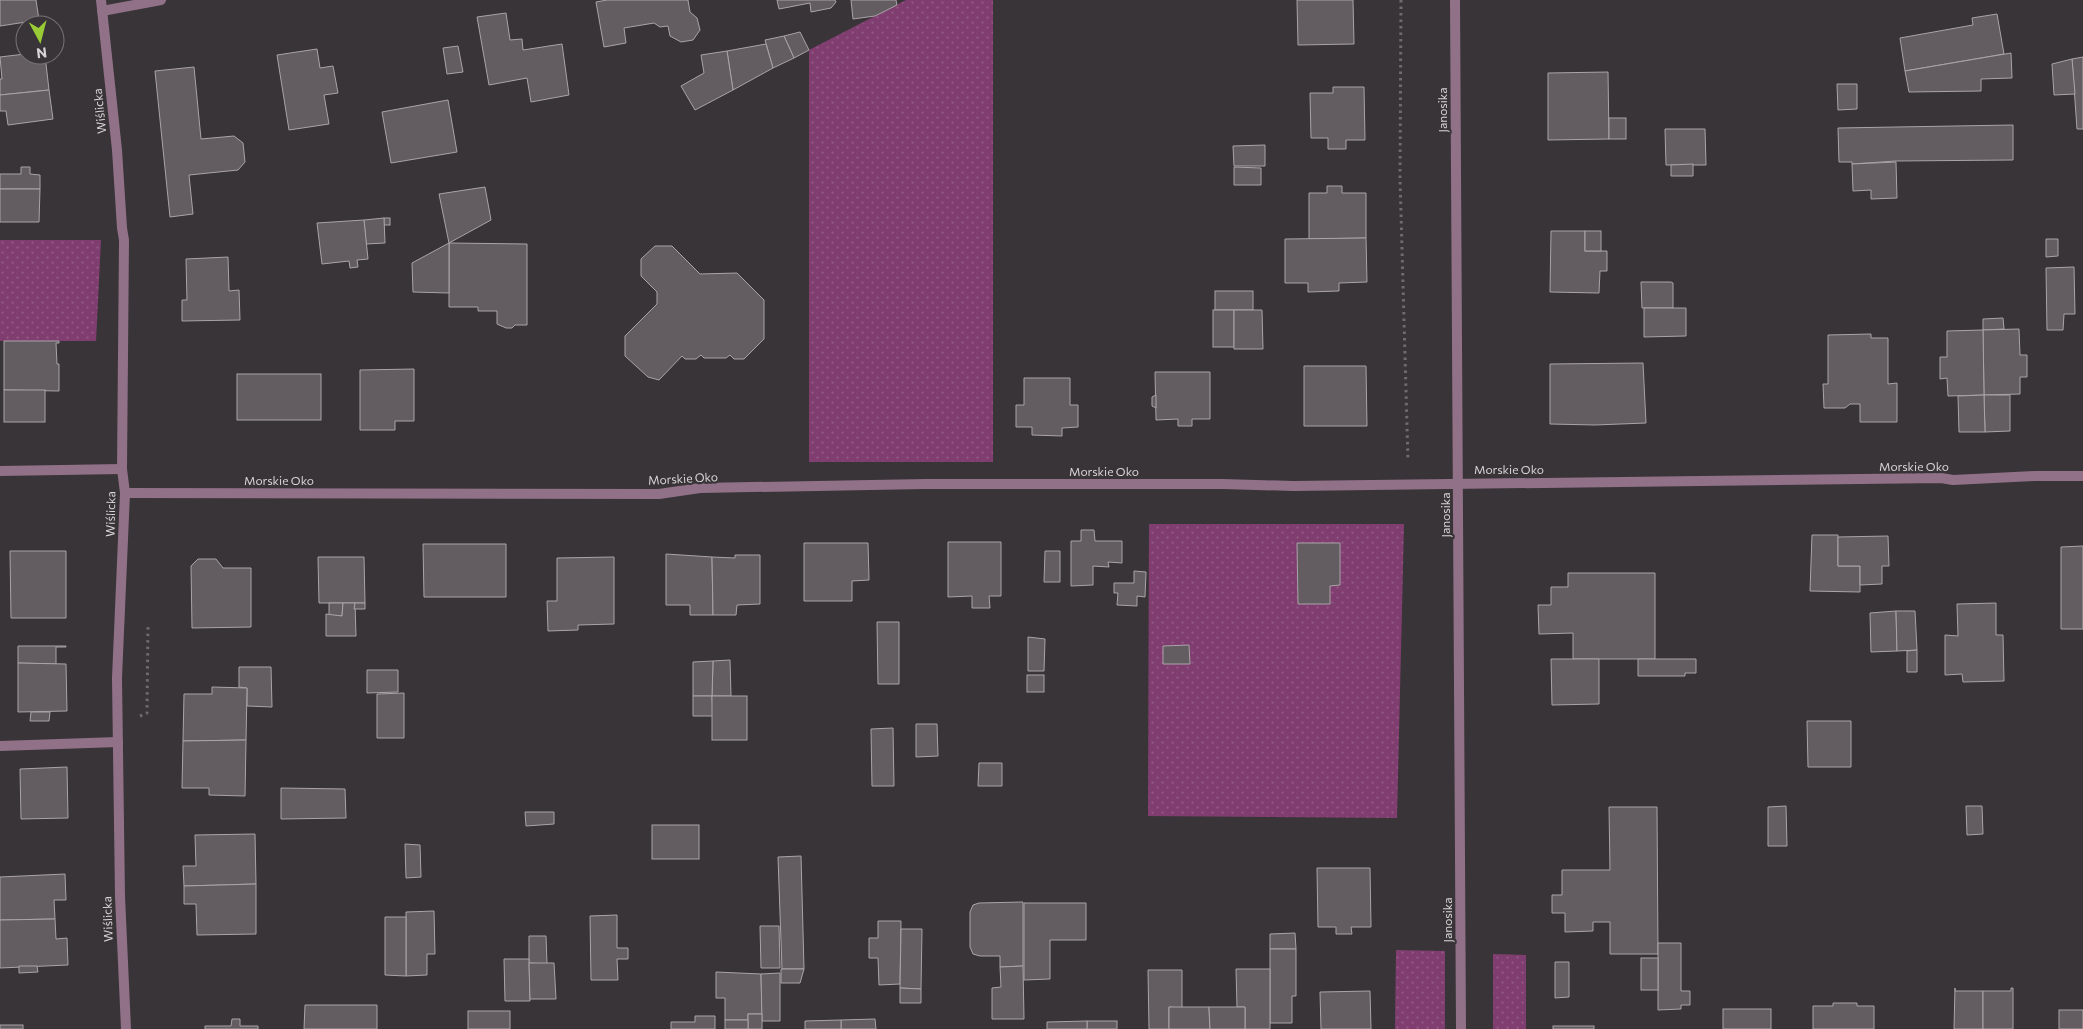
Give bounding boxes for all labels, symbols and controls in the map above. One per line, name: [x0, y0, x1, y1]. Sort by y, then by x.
north arrow: [15, 15, 65, 65]
text: N: [35, 44, 48, 62]
street label: Janosika: [1435, 87, 1450, 133]
street label: Wiślicka: [90, 88, 108, 135]
street label: Morskie Oko: [1879, 459, 1949, 473]
street label: Morskie Oko: [1474, 462, 1544, 476]
street label: Morskie Oko: [1069, 464, 1139, 478]
street label: Morskie Oko: [648, 469, 718, 487]
street label: Morskie Oko: [244, 473, 314, 487]
street label: Wiślicka: [103, 491, 117, 537]
street label: Janosika: [1438, 492, 1453, 538]
street label: Wiślicka: [99, 896, 115, 942]
street label: Janosika: [1440, 897, 1455, 943]

